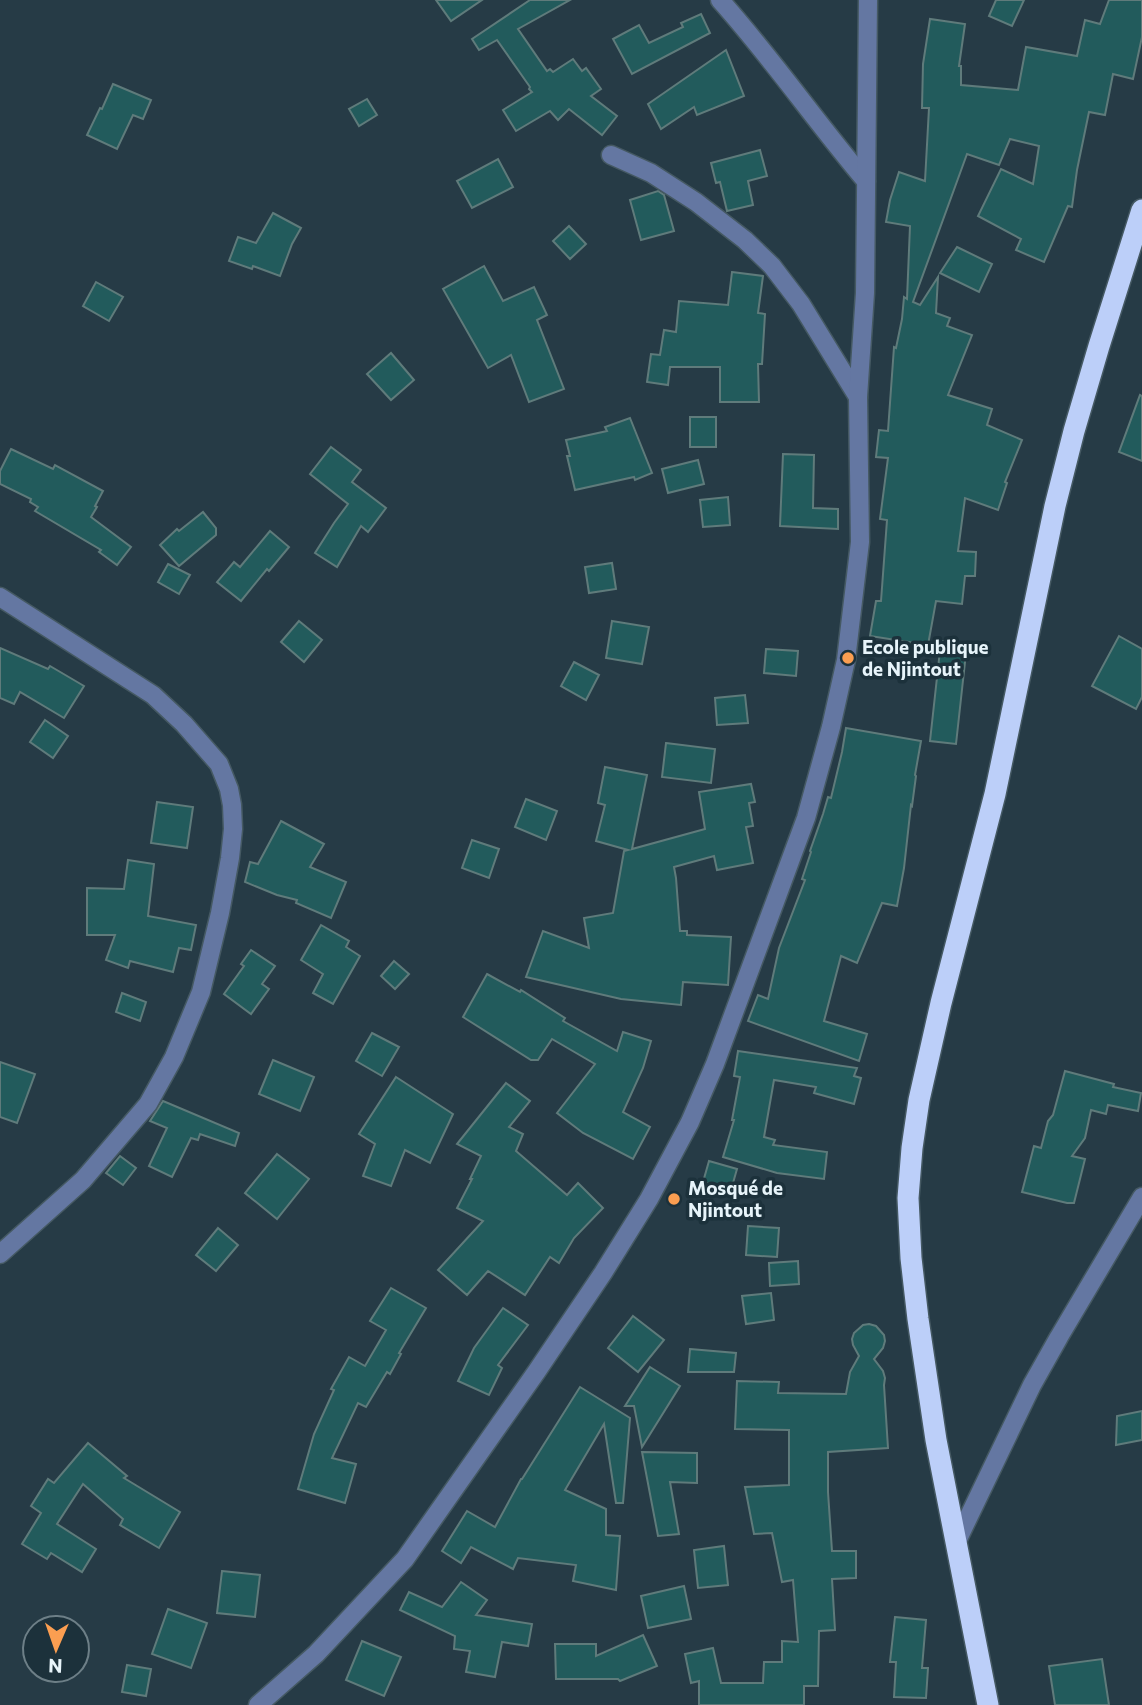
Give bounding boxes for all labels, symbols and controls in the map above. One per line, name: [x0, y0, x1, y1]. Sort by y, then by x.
place label: Ecole publique de Njintout: [862, 635, 989, 680]
marker: Ecole publique de Njintout: [840, 650, 856, 666]
place label: Mosqué de Njintout: [688, 1176, 783, 1221]
marker: Mosqué de Njintout: [666, 1191, 682, 1207]
north arrow: [21, 1614, 91, 1684]
text: N: [48, 1655, 63, 1678]

